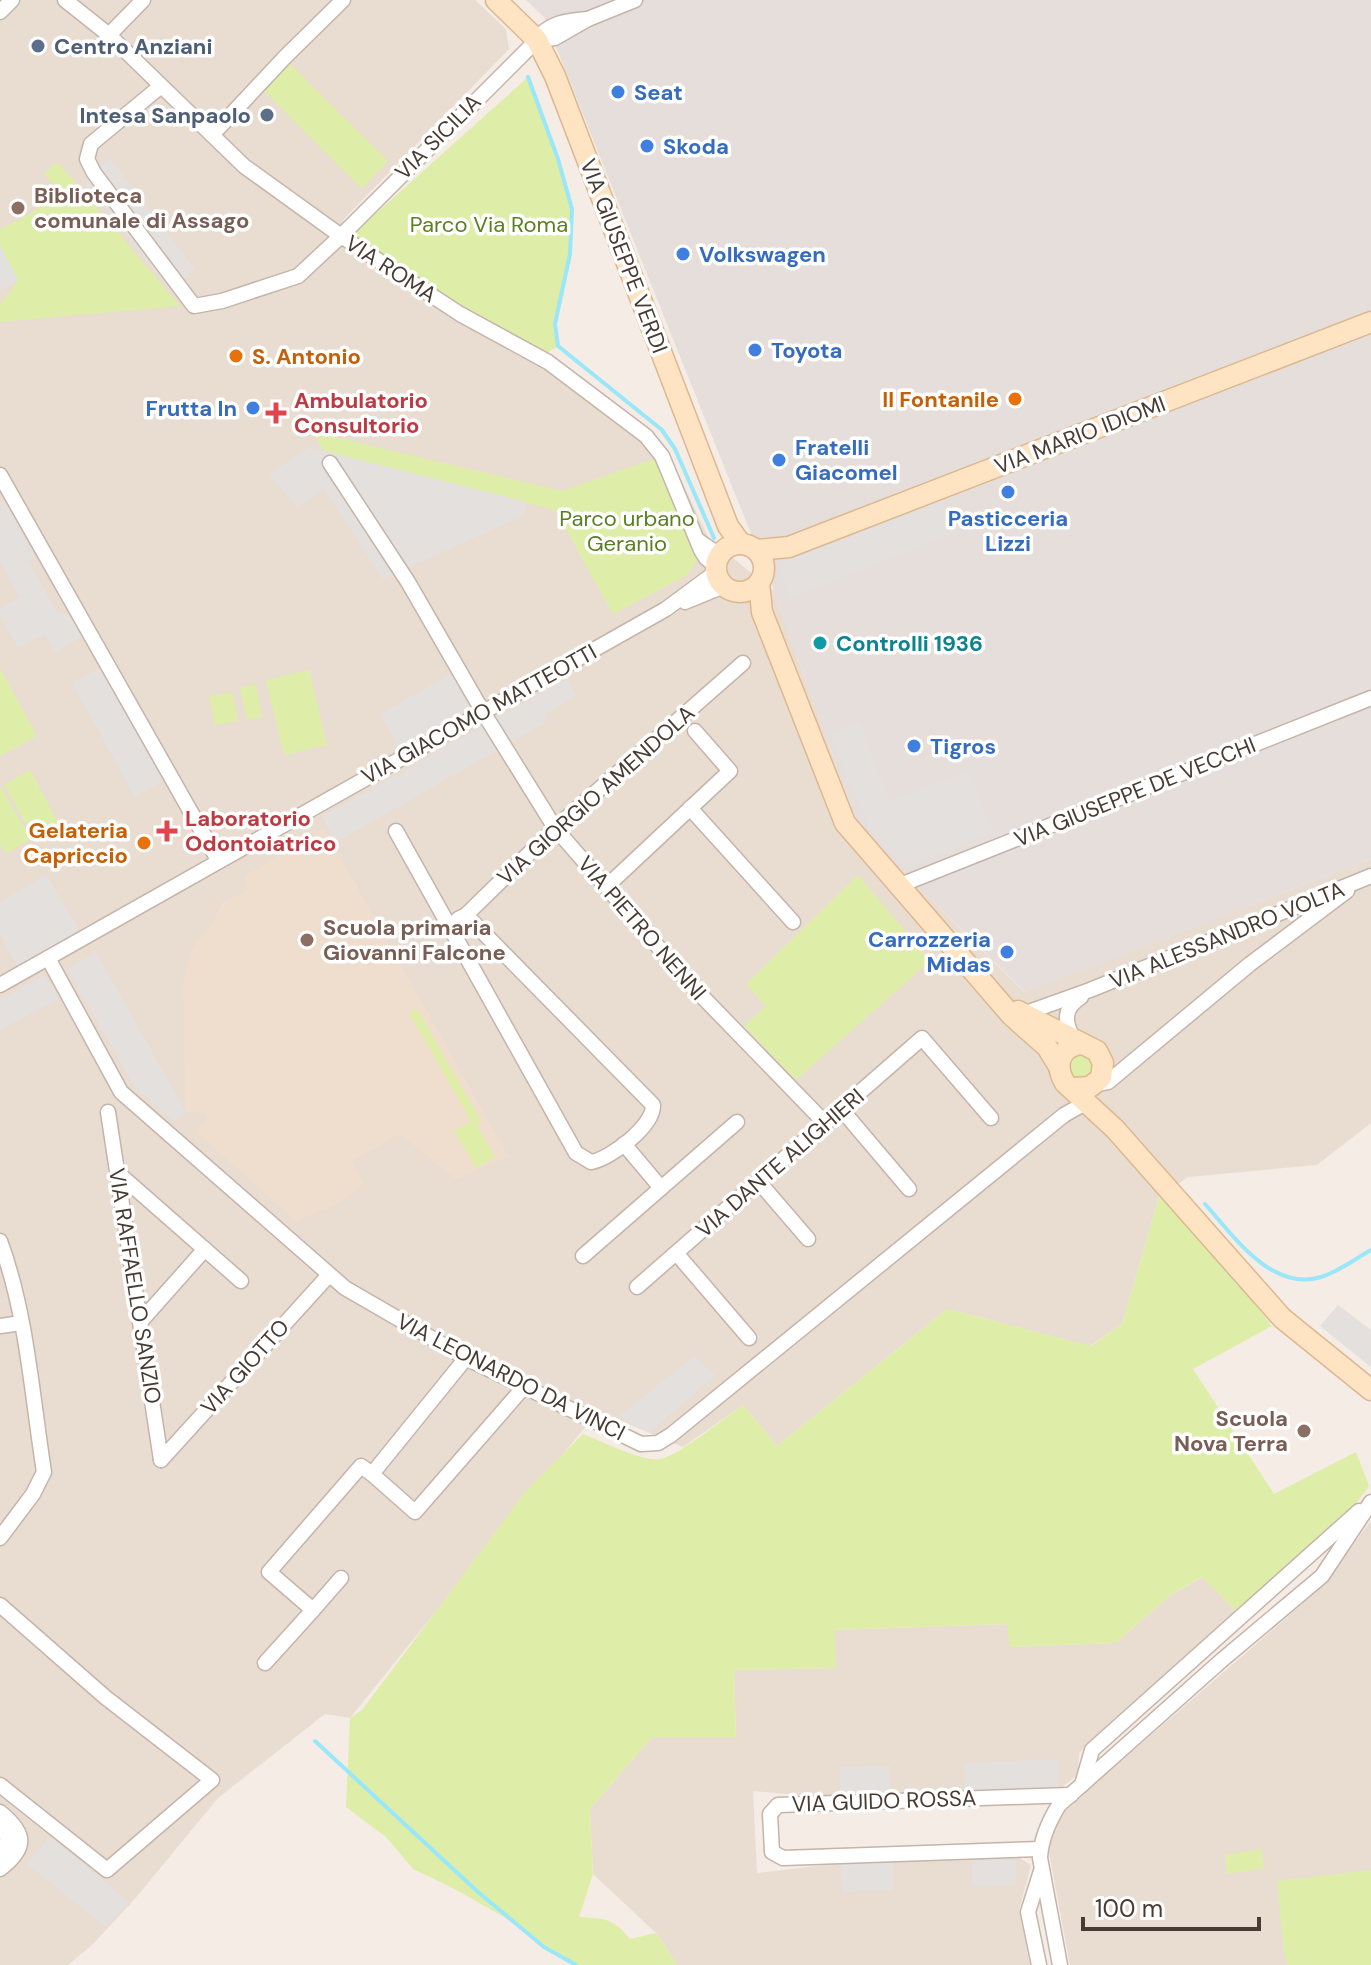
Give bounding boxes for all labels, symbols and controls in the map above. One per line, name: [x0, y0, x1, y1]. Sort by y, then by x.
place label: Centro Anziani: [54, 32, 212, 61]
marker: Centro Anziani: [29, 37, 47, 55]
place label: Seat: [634, 78, 683, 107]
marker: Seat: [609, 83, 627, 101]
street label: VIA SICILIA: [389, 88, 487, 186]
place label: Intesa Sanpaolo: [79, 101, 251, 130]
marker: Intesa Sanpaolo: [258, 106, 276, 124]
place label: Skoda: [663, 132, 729, 161]
marker: Skoda: [638, 137, 656, 155]
street label: VIA GIUSEPPE VERDI: [574, 155, 674, 357]
place label: Biblioteca comunale di Assago: [34, 181, 249, 235]
marker: Biblioteca comunale di Assago: [9, 199, 27, 217]
park label: Parco Via Roma: [410, 210, 568, 239]
street label: VIA ROMA: [340, 229, 442, 309]
place label: Volkswagen: [699, 240, 826, 269]
marker: Volkswagen: [674, 245, 692, 263]
place label: Toyota: [771, 336, 842, 365]
marker: Toyota: [746, 341, 764, 359]
place label: S. Antonio: [252, 342, 361, 371]
marker: S. Antonio: [227, 347, 245, 365]
place label: Il Fontanile: [882, 385, 999, 414]
place label: Ambulatorio Consultorio: [294, 386, 428, 440]
street label: VIA MARIO IDIOMI: [990, 389, 1170, 481]
marker: Il Fontanile: [1006, 390, 1024, 408]
place label: Frutta In: [146, 394, 237, 423]
marker: Frutta In: [244, 399, 262, 417]
marker: Ambulatorio Consultorio: [265, 402, 287, 424]
place label: Fratelli Giacomel: [795, 433, 898, 487]
marker: Fratelli Giacomel: [770, 451, 788, 469]
marker: Pasticceria Lizzi: [999, 483, 1017, 501]
park label: Parco urbano Geranio: [559, 504, 695, 558]
place label: Pasticceria Lizzi: [948, 504, 1068, 558]
place label: Controlli 1936: [836, 629, 983, 658]
marker: Controlli 1936: [811, 634, 829, 652]
street label: VIA GIACOMO MATTEOTTI: [356, 637, 602, 791]
street label: VIA GIORGIO AMENDOLA: [491, 699, 701, 891]
street label: VIA GIUSEPPE DE VECCHI: [1010, 730, 1260, 854]
place label: Tigros: [930, 732, 996, 761]
marker: Tigros: [905, 737, 923, 755]
place label: Laboratorio Odontoiatrico: [185, 804, 336, 858]
place label: Gelateria Capriccio: [23, 816, 128, 870]
marker: Laboratorio Odontoiatrico: [156, 820, 178, 842]
marker: Gelateria Capriccio: [135, 834, 153, 852]
street label: VIA PIETRO NENNI: [571, 850, 713, 1006]
street label: VIA ALESSANDRO VOLTA: [1105, 875, 1349, 995]
place label: Scuola primaria Giovanni Falcone: [323, 913, 506, 967]
place label: Carrozzeria Midas: [868, 925, 991, 979]
marker: Scuola primaria Giovanni Falcone: [298, 931, 316, 949]
marker: Carrozzeria Midas: [998, 943, 1016, 961]
street label: VIA DANTE ALIGHIERI: [690, 1082, 870, 1244]
street label: VIA RAFFAELLO SANZIO: [102, 1166, 168, 1406]
street label: VIA LEONARDO DA VINCI: [392, 1307, 630, 1447]
street label: VIA GIOTTO: [194, 1313, 296, 1421]
place label: Scuola Nova Terra: [1174, 1404, 1288, 1458]
marker: Scuola Nova Terra: [1295, 1422, 1313, 1440]
street label: VIA GUIDO ROSSA: [791, 1783, 977, 1819]
scale bar: [1083, 1881, 1259, 1931]
text: 100 m: [1095, 1893, 1163, 1924]

